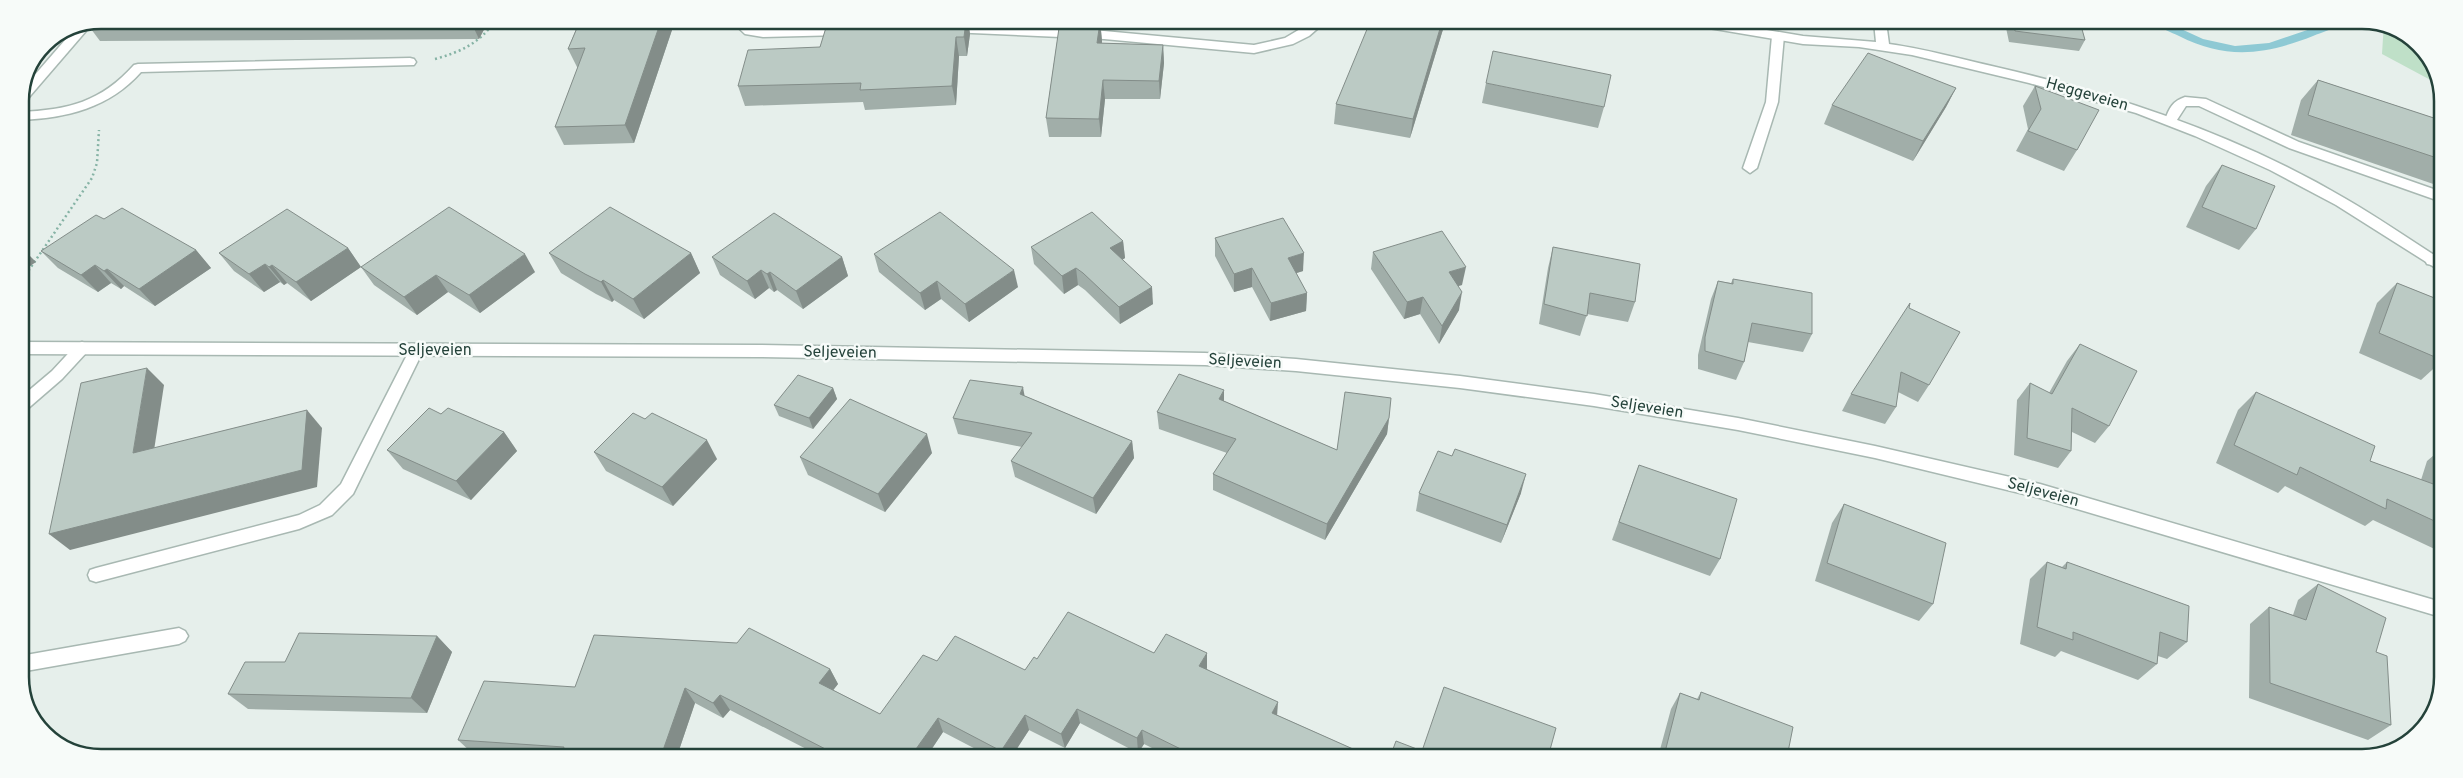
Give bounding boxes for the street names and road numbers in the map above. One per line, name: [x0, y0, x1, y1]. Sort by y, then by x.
street label: Heggeveien: [2043, 74, 2131, 116]
street label: Seljeveien: [398, 341, 472, 361]
street label: Seljeveien: [803, 342, 877, 364]
street label: Seljeveien: [1208, 350, 1282, 374]
street label: Seljeveien: [1609, 392, 1685, 424]
street label: Seljeveien: [2005, 474, 2081, 512]

